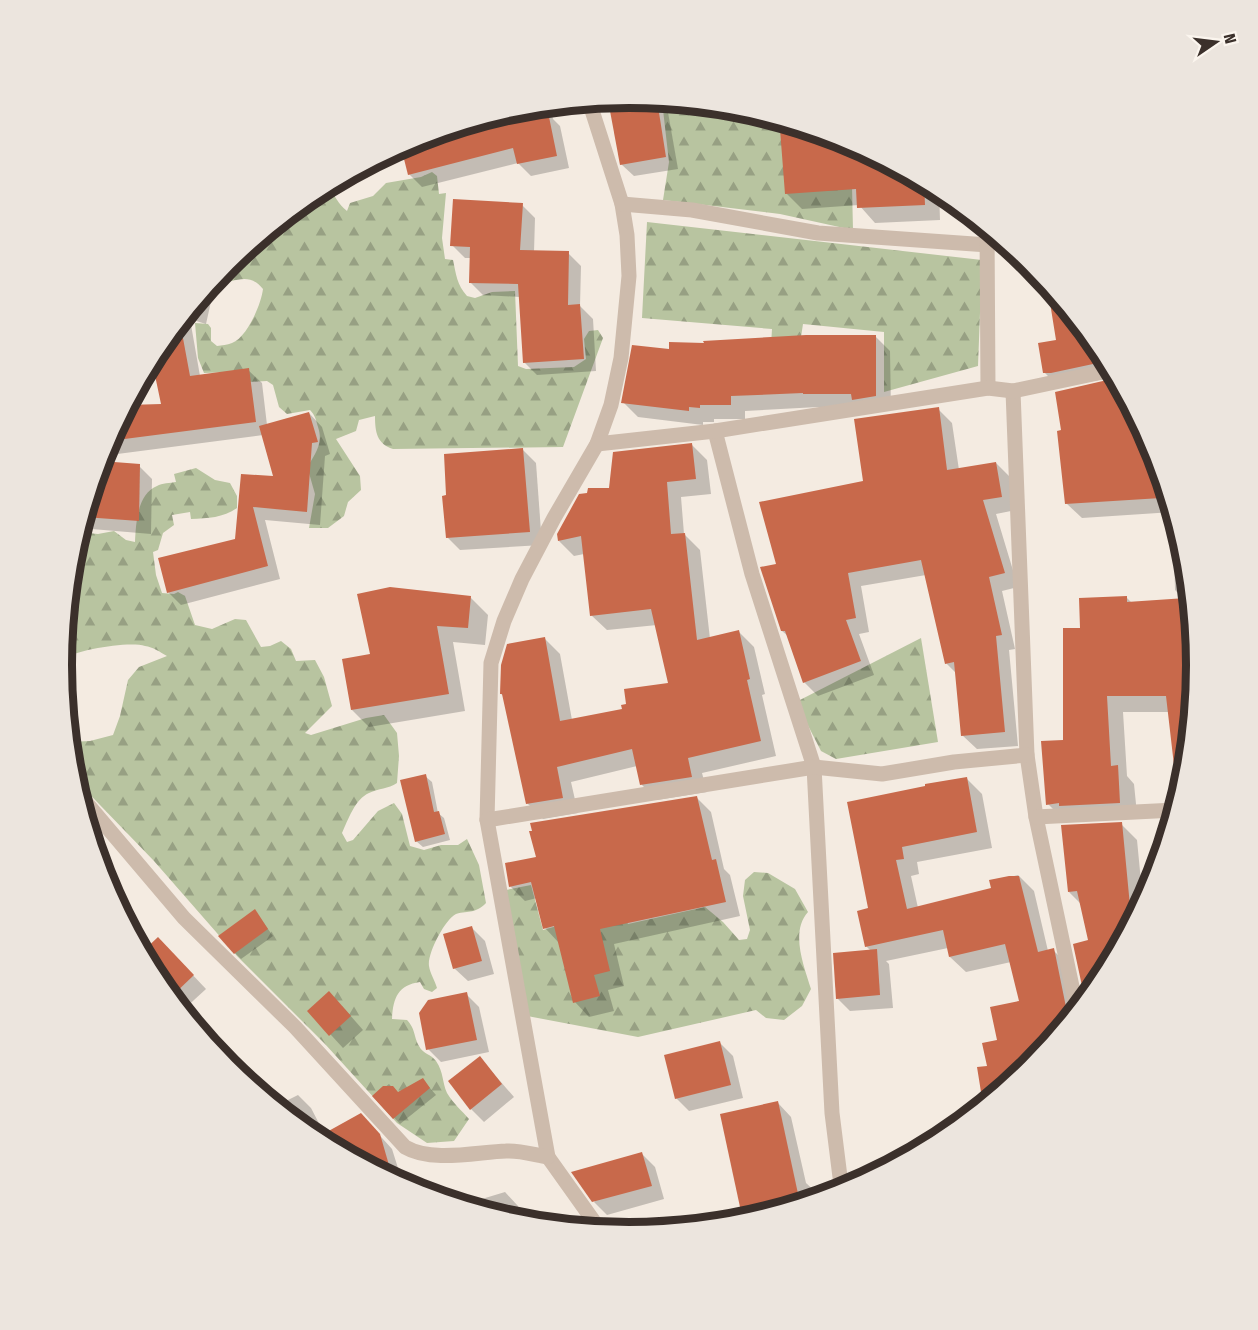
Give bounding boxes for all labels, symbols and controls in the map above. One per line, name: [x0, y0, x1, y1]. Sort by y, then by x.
north arrow: [1186, 12, 1246, 72]
text: N: [1220, 32, 1240, 45]

